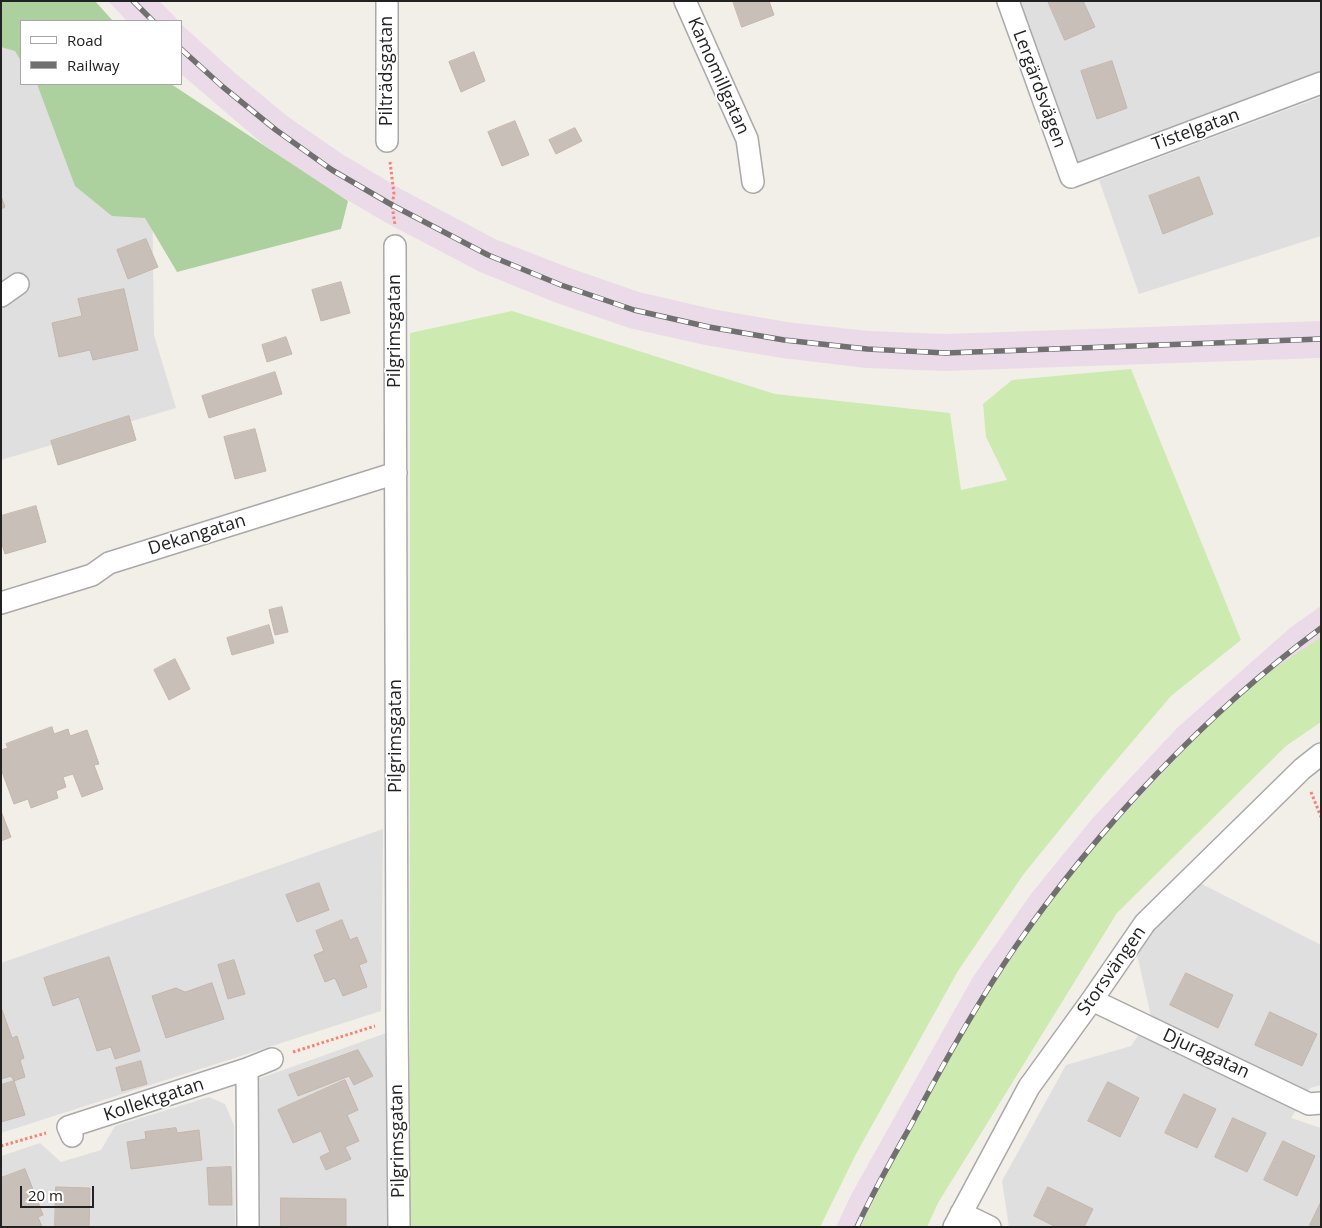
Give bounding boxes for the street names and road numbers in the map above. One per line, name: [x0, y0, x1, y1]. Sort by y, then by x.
street label: Kamomillgatan: [683, 14, 753, 138]
street label: Pilträdsgatan: [376, 16, 398, 126]
street label: Lergärdsvägen: [1008, 27, 1070, 151]
street label: Tistelgatan: [1149, 104, 1243, 156]
street label: Pilgrimsgatan: [384, 274, 406, 388]
street label: Dekangatan: [146, 510, 248, 560]
street label: Pilgrimsgatan: [385, 679, 407, 793]
street label: Storsvängen: [1073, 922, 1151, 1020]
street label: Djuragatan: [1159, 1025, 1253, 1083]
street label: Kollektgatan: [101, 1074, 207, 1126]
street label: Pilgrimsgatan: [386, 1084, 410, 1198]

